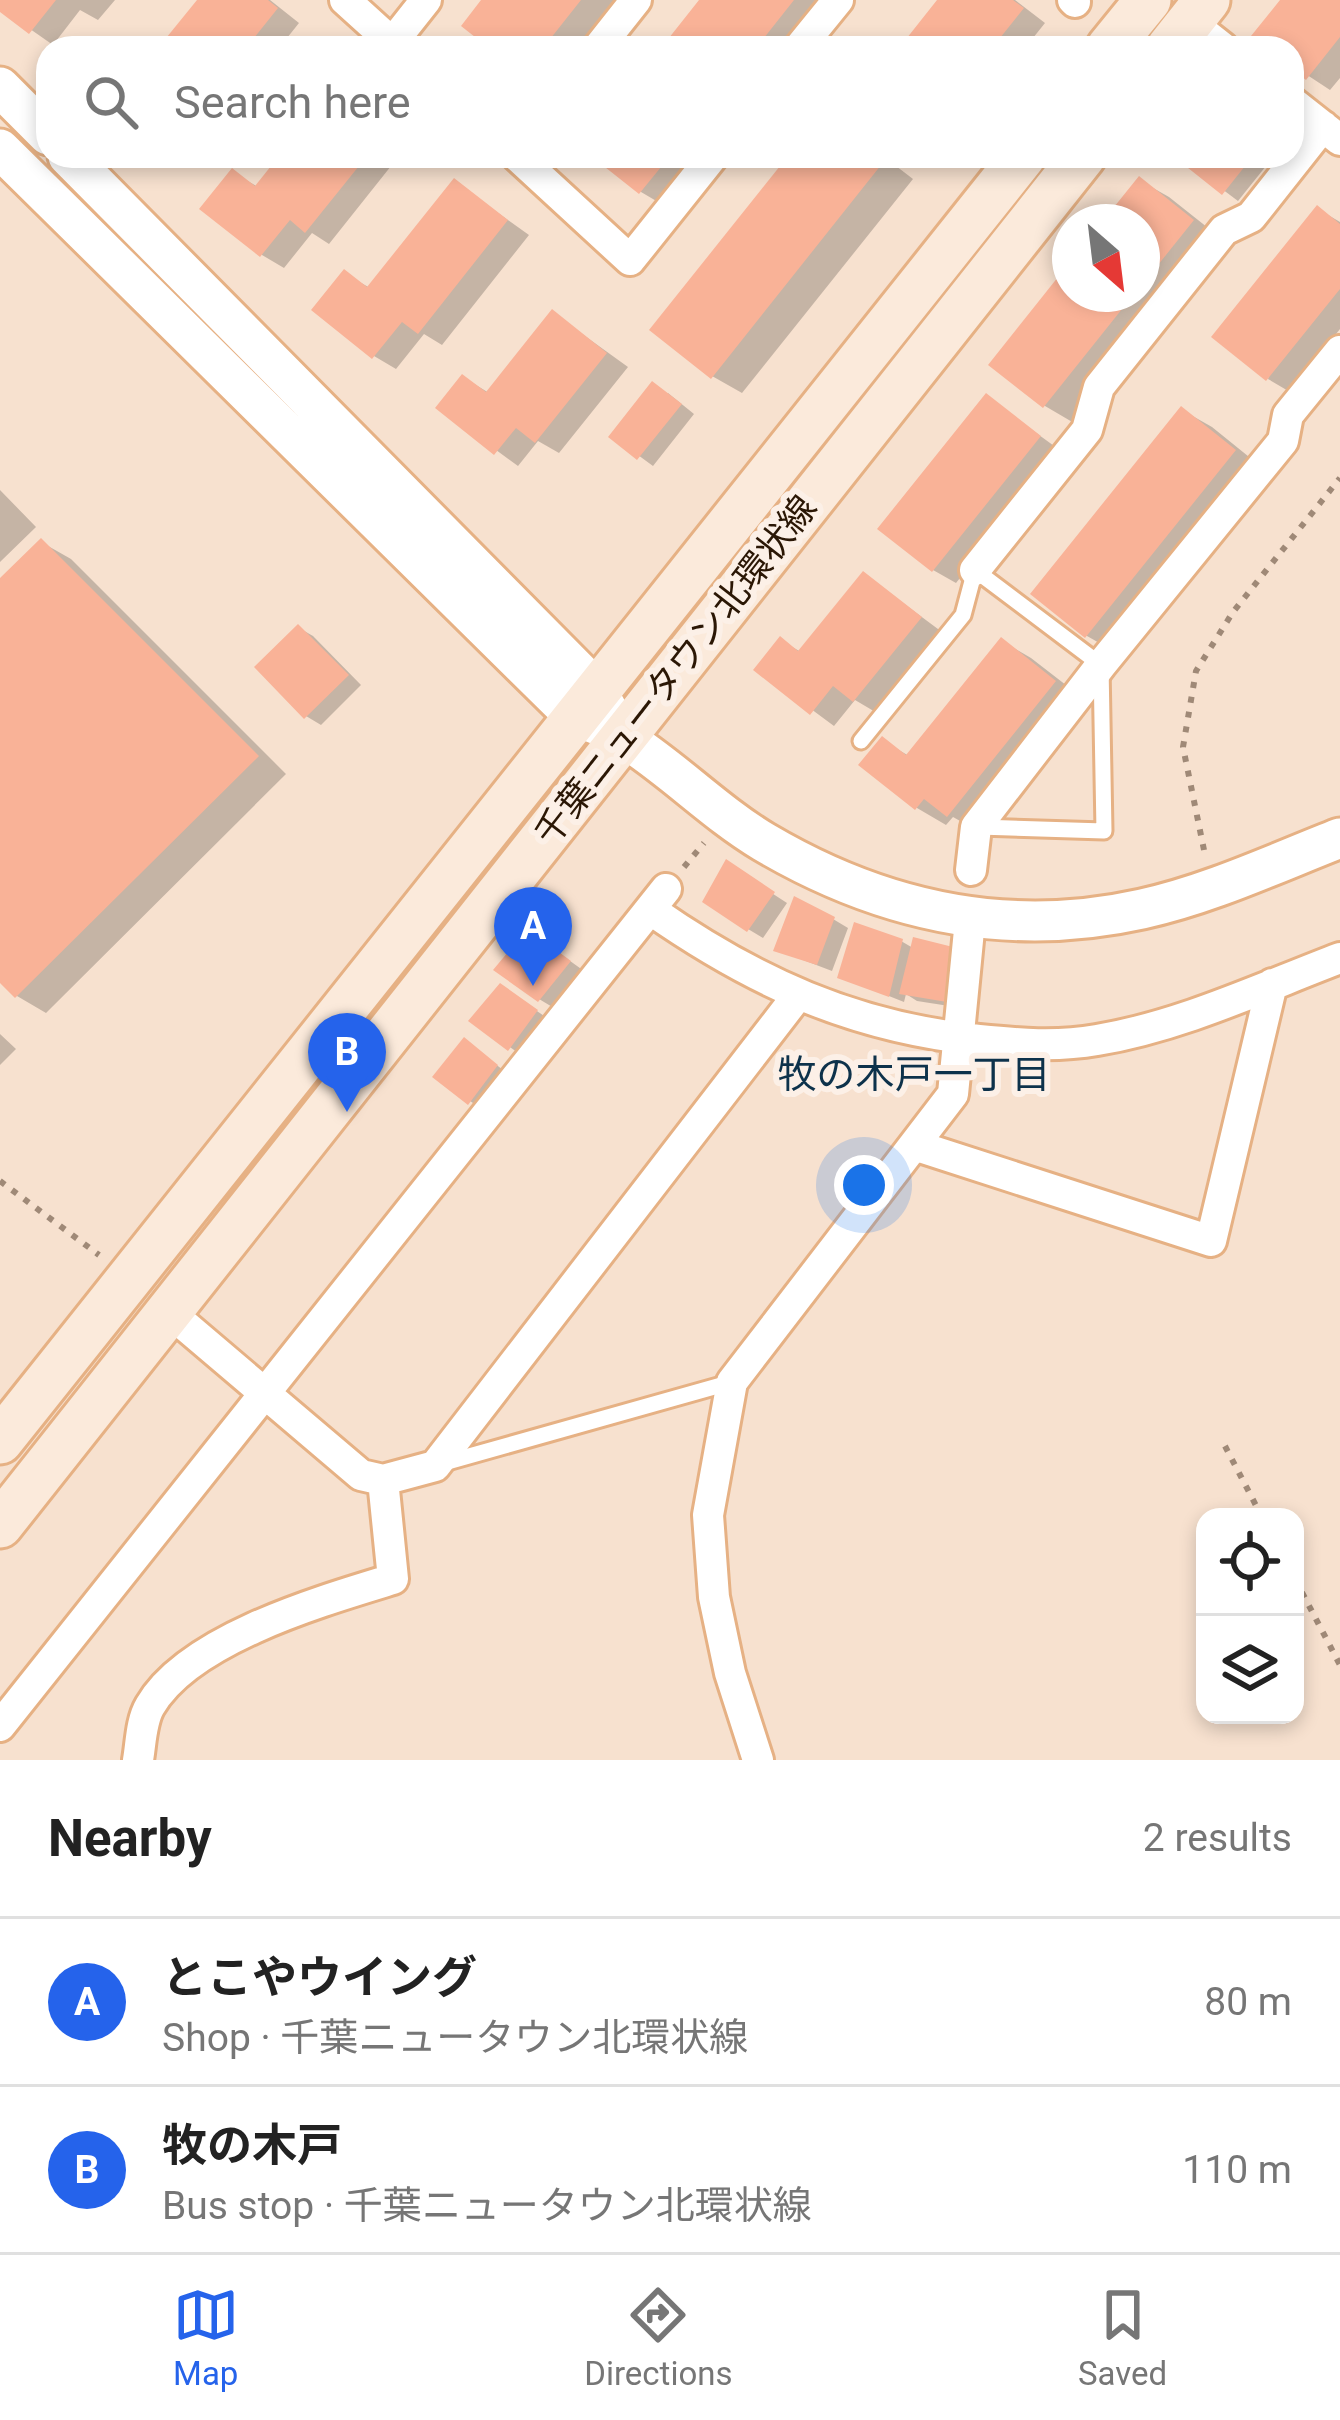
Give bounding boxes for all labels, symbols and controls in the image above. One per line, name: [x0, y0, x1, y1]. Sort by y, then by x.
search box: [36, 36, 1304, 168]
icon: search: [78, 69, 144, 135]
text: Search here: [174, 76, 411, 129]
north arrow: [1052, 204, 1160, 312]
street label: 千葉ニュータウン北環状線: [526, 487, 825, 854]
pin: A: [494, 887, 572, 986]
pin: B: [308, 1013, 386, 1112]
district label: 牧の木戸一丁目: [777, 1052, 1051, 1098]
your location: [834, 1155, 894, 1215]
map controls: [1196, 1508, 1304, 1724]
button: locate: [1196, 1508, 1304, 1616]
button: layers: [1196, 1616, 1304, 1724]
text: Nearby: [48, 1809, 212, 1868]
text: 2 results: [1143, 1815, 1292, 1861]
text: とこやウイング: [162, 1951, 477, 2004]
text: A: [74, 1979, 100, 2025]
text: 80 m: [1204, 1979, 1292, 2025]
text: Shop · 千葉ニュータウン北環状線: [162, 2015, 748, 2061]
text: 牧の木戸: [162, 2119, 342, 2172]
text: B: [75, 2147, 99, 2193]
text: 110 m: [1182, 2147, 1292, 2193]
text: Bus stop · 千葉ニュータウン北環状線: [162, 2183, 812, 2229]
tab: Map: [173, 2282, 239, 2393]
tab: Directions: [584, 2282, 733, 2393]
tab: Saved: [1078, 2282, 1167, 2393]

